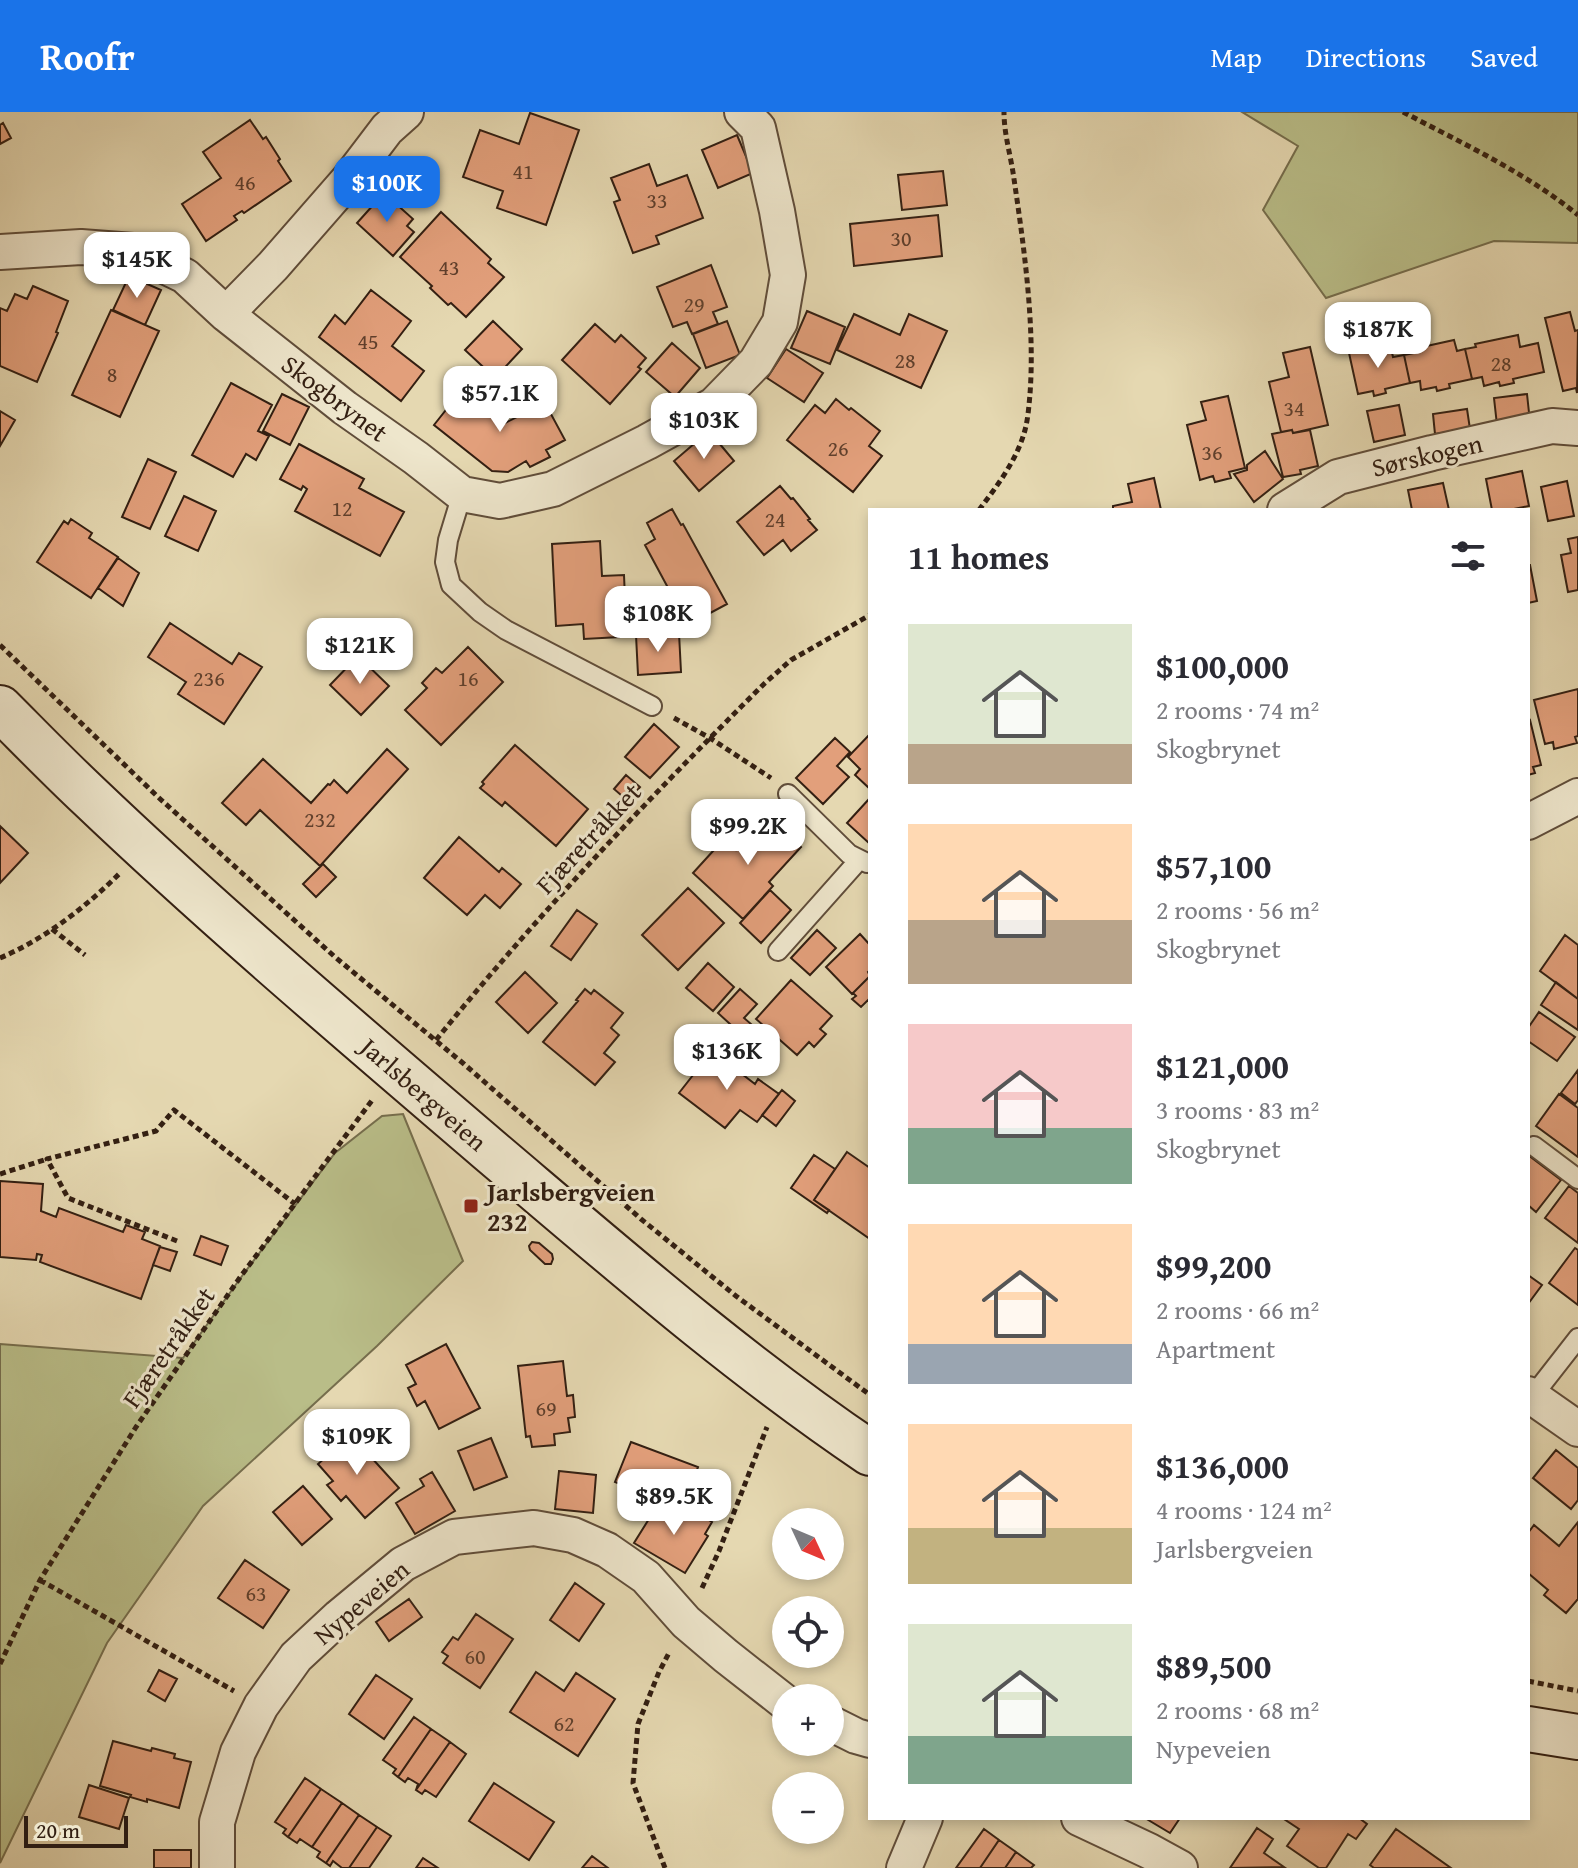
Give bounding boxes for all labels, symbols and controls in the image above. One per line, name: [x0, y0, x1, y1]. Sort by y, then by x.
text: Roofr: [40, 28, 135, 84]
text: Map: [1210, 36, 1262, 77]
text: Directions: [1306, 36, 1426, 77]
text: Saved: [1470, 36, 1538, 77]
house number: 41: [512, 155, 534, 187]
pin: $100K: [331, 156, 443, 224]
text: $100K: [352, 162, 422, 201]
house number: 46: [234, 166, 256, 198]
house number: 33: [646, 184, 668, 216]
house number: 30: [890, 222, 912, 254]
pin: $145K: [81, 232, 193, 300]
text: $145K: [102, 238, 172, 277]
house number: 43: [438, 251, 460, 283]
house number: 29: [683, 288, 705, 320]
pin: $187K: [1322, 302, 1434, 370]
text: $187K: [1343, 308, 1413, 347]
house number: 45: [357, 325, 379, 357]
house number: 28: [894, 344, 916, 376]
street label: Skogbrynet: [273, 345, 397, 451]
house number: 28: [1490, 347, 1512, 379]
house number: 8: [107, 358, 117, 390]
pin: $57.1K: [435, 366, 565, 434]
text: $57.1K: [461, 372, 539, 411]
house number: 34: [1283, 392, 1305, 424]
pin: $103K: [648, 393, 760, 461]
text: $103K: [669, 399, 739, 438]
street label: Sørskogen: [1368, 423, 1487, 487]
house number: 26: [827, 432, 849, 464]
house number: 36: [1201, 436, 1223, 468]
house number: 12: [331, 492, 353, 524]
house number: 24: [764, 503, 786, 535]
text: 11 homes: [908, 532, 1049, 581]
icon: filters: [1446, 534, 1490, 578]
pin: $108K: [602, 586, 714, 654]
text: $108K: [623, 592, 693, 631]
pin: $121K: [304, 618, 416, 686]
text: $121K: [325, 624, 395, 663]
text: $100,000: [1156, 641, 1289, 690]
icon: home: [972, 656, 1068, 752]
house number: 236: [193, 662, 225, 694]
house number: 16: [457, 662, 479, 694]
text: 2 rooms · 74 m²: [1156, 690, 1319, 729]
text: Skogbrynet: [1156, 729, 1281, 768]
street label: Fjæretråkket: [526, 774, 650, 902]
pin: $99.2K: [683, 799, 813, 867]
house number: 232: [304, 803, 336, 835]
text: $99.2K: [709, 805, 787, 844]
text: $57,100: [1156, 841, 1271, 890]
icon: home: [972, 856, 1068, 952]
text: 2 rooms · 56 m²: [1156, 890, 1319, 929]
text: Skogbrynet: [1156, 929, 1281, 968]
pin: $136K: [671, 1024, 783, 1092]
street label: Jarlsbergveien: [350, 1026, 496, 1160]
text: $136K: [692, 1030, 762, 1069]
text: $121,000: [1156, 1041, 1289, 1090]
icon: home: [972, 1056, 1068, 1152]
text: 3 rooms · 83 m²: [1156, 1090, 1319, 1129]
text: Skogbrynet: [1156, 1129, 1281, 1168]
place label: Jarlsbergveien 232: [483, 1172, 655, 1241]
marker: Jarlsbergveien 232: [462, 1197, 480, 1215]
text: $99,200: [1156, 1241, 1271, 1290]
icon: home: [972, 1256, 1068, 1352]
street label: Fjæretråkket: [112, 1278, 224, 1416]
text: 2 rooms · 66 m²: [1156, 1290, 1319, 1329]
text: Apartment: [1156, 1329, 1275, 1368]
house number: 69: [535, 1392, 557, 1424]
pin: $109K: [301, 1409, 413, 1477]
text: $109K: [322, 1415, 392, 1454]
text: $136,000: [1156, 1441, 1289, 1490]
icon: home: [972, 1456, 1068, 1552]
pin: $89.5K: [609, 1469, 739, 1537]
text: $89.5K: [635, 1475, 713, 1514]
text: 4 rooms · 124 m²: [1156, 1490, 1332, 1529]
north arrow: [772, 1508, 844, 1580]
map controls: [772, 1508, 844, 1844]
text: Jarlsbergveien: [1156, 1529, 1313, 1568]
street label: Nypeveien: [304, 1550, 418, 1654]
house number: 63: [245, 1577, 267, 1609]
button: locate: [772, 1596, 844, 1668]
house number: 60: [464, 1640, 486, 1672]
text: $89,500: [1156, 1641, 1271, 1690]
icon: home: [972, 1656, 1068, 1752]
button: +: [772, 1684, 844, 1756]
text: 2 rooms · 68 m²: [1156, 1690, 1319, 1729]
house number: 62: [553, 1707, 575, 1739]
text: Nypeveien: [1156, 1729, 1271, 1768]
button: −: [772, 1772, 844, 1844]
scale bar: [24, 1812, 128, 1848]
text: 20 m: [36, 1814, 80, 1846]

